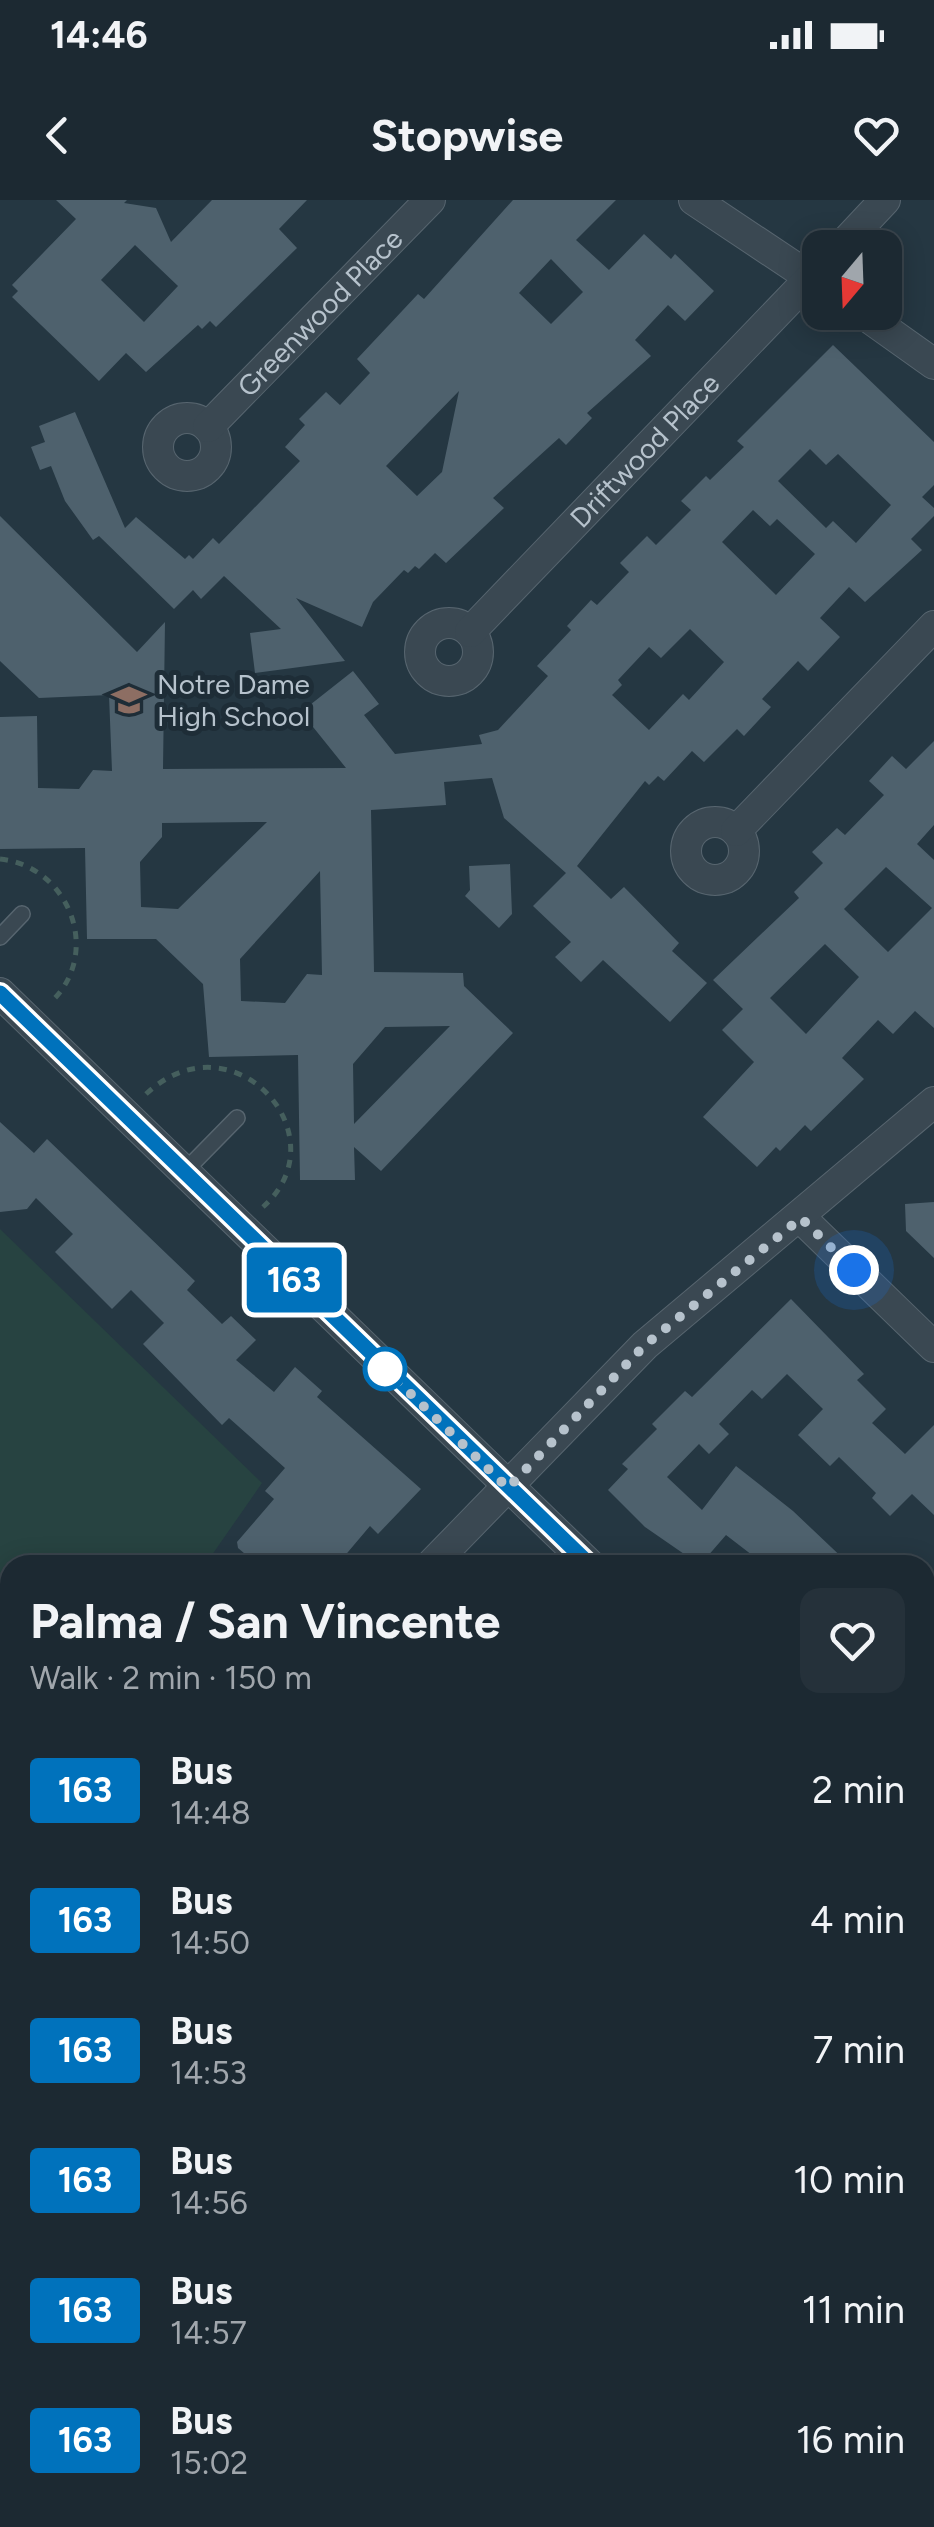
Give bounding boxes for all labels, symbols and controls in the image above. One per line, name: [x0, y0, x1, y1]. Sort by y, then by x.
text: 14:46: [50, 12, 148, 58]
icon: back: [30, 108, 85, 163]
text: Stopwise: [371, 108, 563, 162]
icon: heart: [849, 108, 904, 163]
street label: Greenwood Place: [230, 222, 409, 404]
north arrow: [802, 230, 902, 330]
map controls: [802, 230, 902, 330]
street label: Driftwood Place: [563, 366, 726, 534]
place label: Notre Dame High School: [157, 667, 310, 733]
school or university icon: Notre Dame High School: [110, 681, 148, 719]
your location: [829, 1245, 879, 1295]
line badge: 163: [236, 1248, 352, 1312]
text: 163: [267, 1259, 321, 1301]
unlabelled marker: [364, 1348, 406, 1390]
button: heart: [800, 1588, 905, 1693]
text: Palma / San Vincente: [30, 1592, 500, 1650]
text: Walk · 2 min · 150 m: [30, 1659, 312, 1697]
text: Bus: [170, 1748, 233, 1794]
text: 2 min: [812, 1767, 905, 1813]
text: 163: [58, 1769, 112, 1811]
text: 14:48: [170, 1794, 251, 1832]
text: Bus: [170, 1878, 233, 1924]
text: 4 min: [810, 1897, 905, 1943]
text: 163: [58, 1899, 112, 1941]
text: 14:50: [170, 1924, 250, 1962]
text: Bus: [170, 2008, 233, 2054]
text: 7 min: [813, 2027, 905, 2073]
text: 163: [58, 2029, 112, 2071]
text: 14:53: [170, 2054, 247, 2092]
text: Bus: [170, 2138, 233, 2184]
text: 10 min: [793, 2157, 905, 2203]
text: 163: [58, 2159, 112, 2201]
text: 14:56: [170, 2184, 248, 2222]
text: Bus: [170, 2268, 233, 2314]
text: 11 min: [802, 2287, 905, 2333]
text: 163: [58, 2289, 112, 2331]
text: 14:57: [170, 2314, 247, 2352]
text: Bus: [170, 2398, 233, 2444]
text: 16 min: [796, 2417, 905, 2463]
text: 163: [58, 2419, 112, 2461]
text: 15:02: [170, 2444, 248, 2482]

